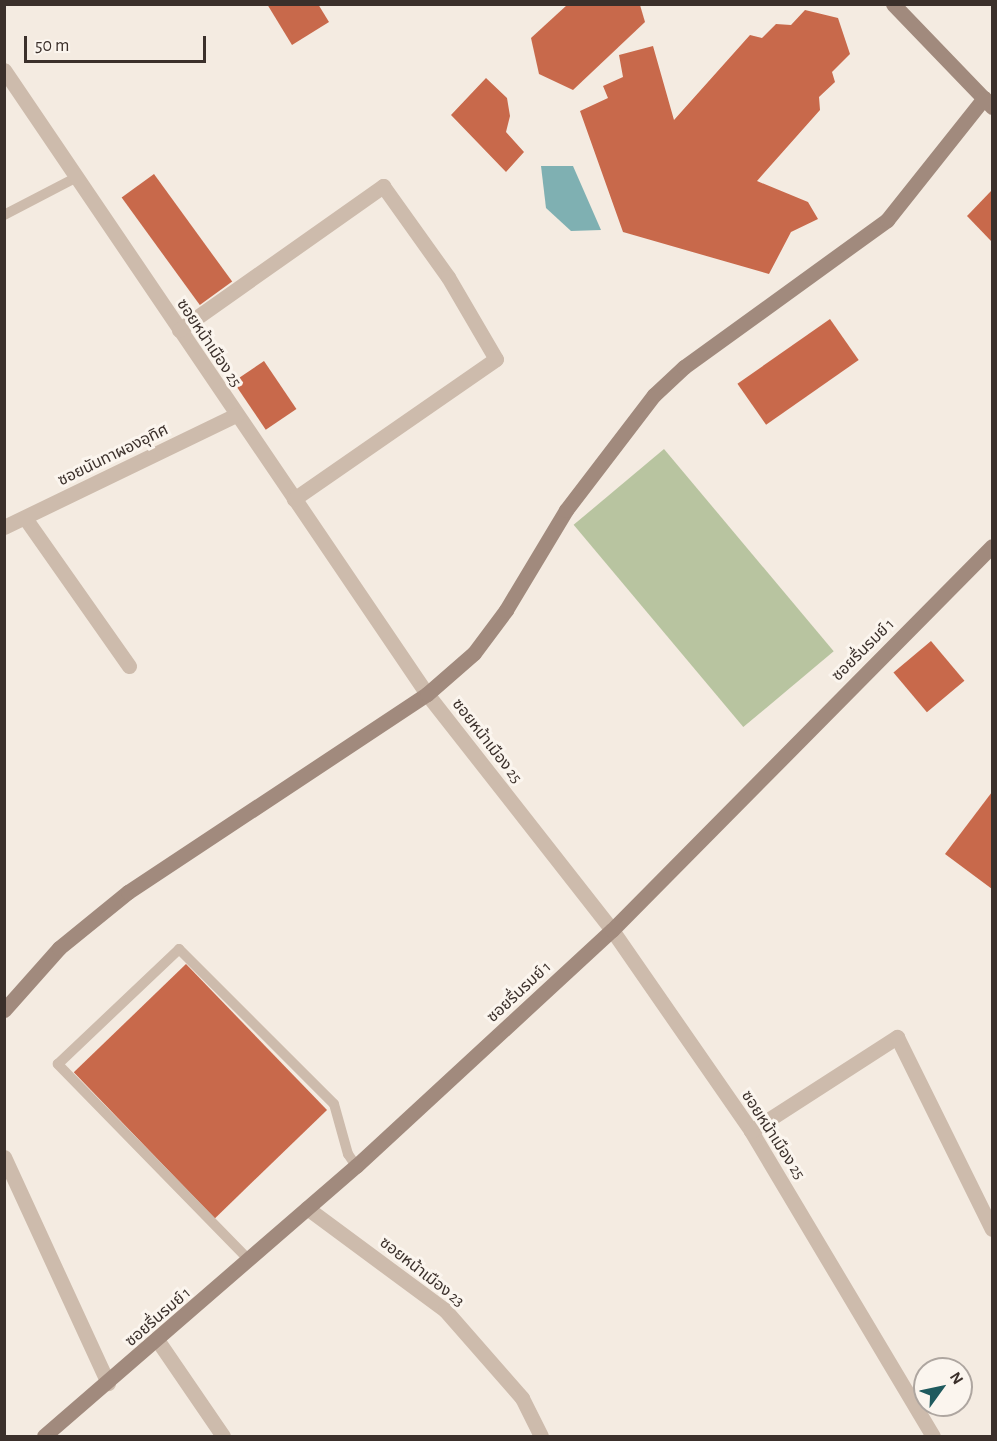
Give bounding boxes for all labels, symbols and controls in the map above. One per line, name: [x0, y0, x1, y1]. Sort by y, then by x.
scale bar: [27, 24, 208, 62]
text: 50 m: [35, 37, 69, 55]
street label: ซอยหน้าเมือง 25: [172, 295, 246, 391]
street label: ซอยนันทาผองอุทิศ: [55, 420, 171, 490]
street label: ซอยรื่นรมย์ 1: [828, 615, 898, 685]
street label: ซอยหน้าเมือง 25: [448, 695, 526, 787]
street label: ซอยรื่นรมย์ 1: [483, 958, 555, 1026]
street label: ซอยหน้าเมือง 25: [737, 1087, 809, 1183]
street label: ซอยหน้าเมือง 23: [376, 1233, 468, 1311]
street label: ซอยรื่นรมย์ 1: [121, 1283, 195, 1351]
north arrow: [913, 1357, 973, 1417]
text: N: [947, 1369, 966, 1387]

